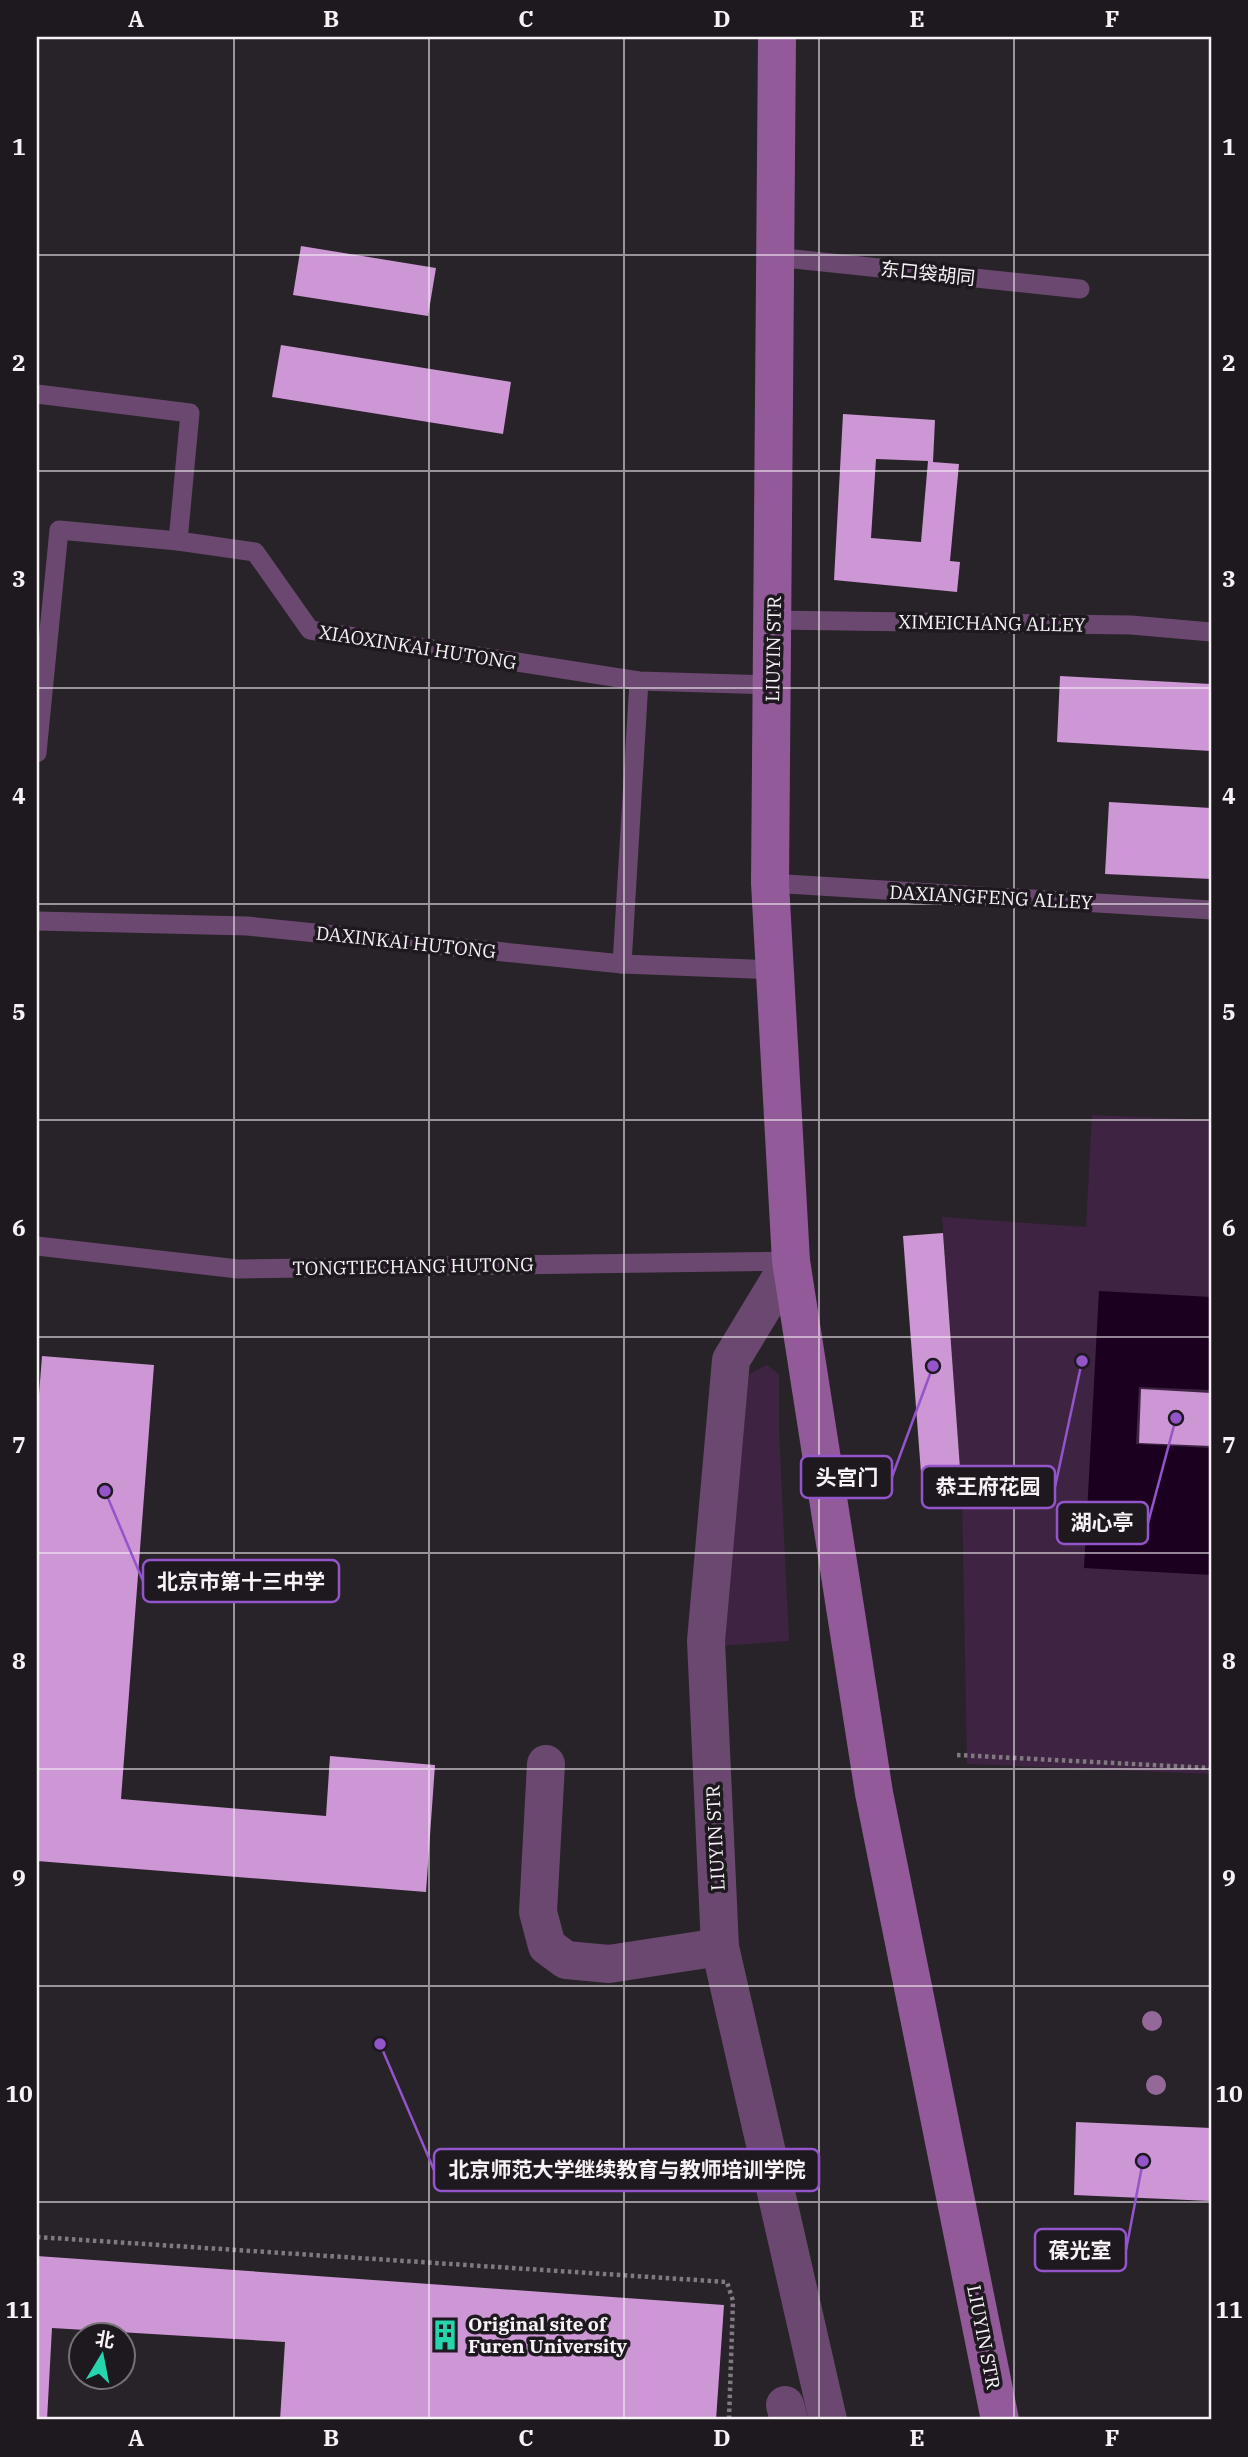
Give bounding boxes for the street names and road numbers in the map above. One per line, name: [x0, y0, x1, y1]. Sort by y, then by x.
street label: 东口袋胡同: [879, 256, 977, 290]
street label: LIUYIN STR: [760, 596, 786, 702]
street label: XIMEICHANG ALLEY: [898, 609, 1086, 637]
street label: XIAOXINKAI HUTONG: [317, 620, 519, 674]
street label: DAXIANGFENG ALLEY: [889, 880, 1093, 914]
street label: DAXINKAI HUTONG: [315, 921, 497, 963]
street label: TONGTIECHANG HUTONG: [292, 1252, 534, 1280]
street label: LIUYIN STR: [700, 1784, 730, 1891]
street label: LIUYIN STR: [962, 2283, 1006, 2391]

